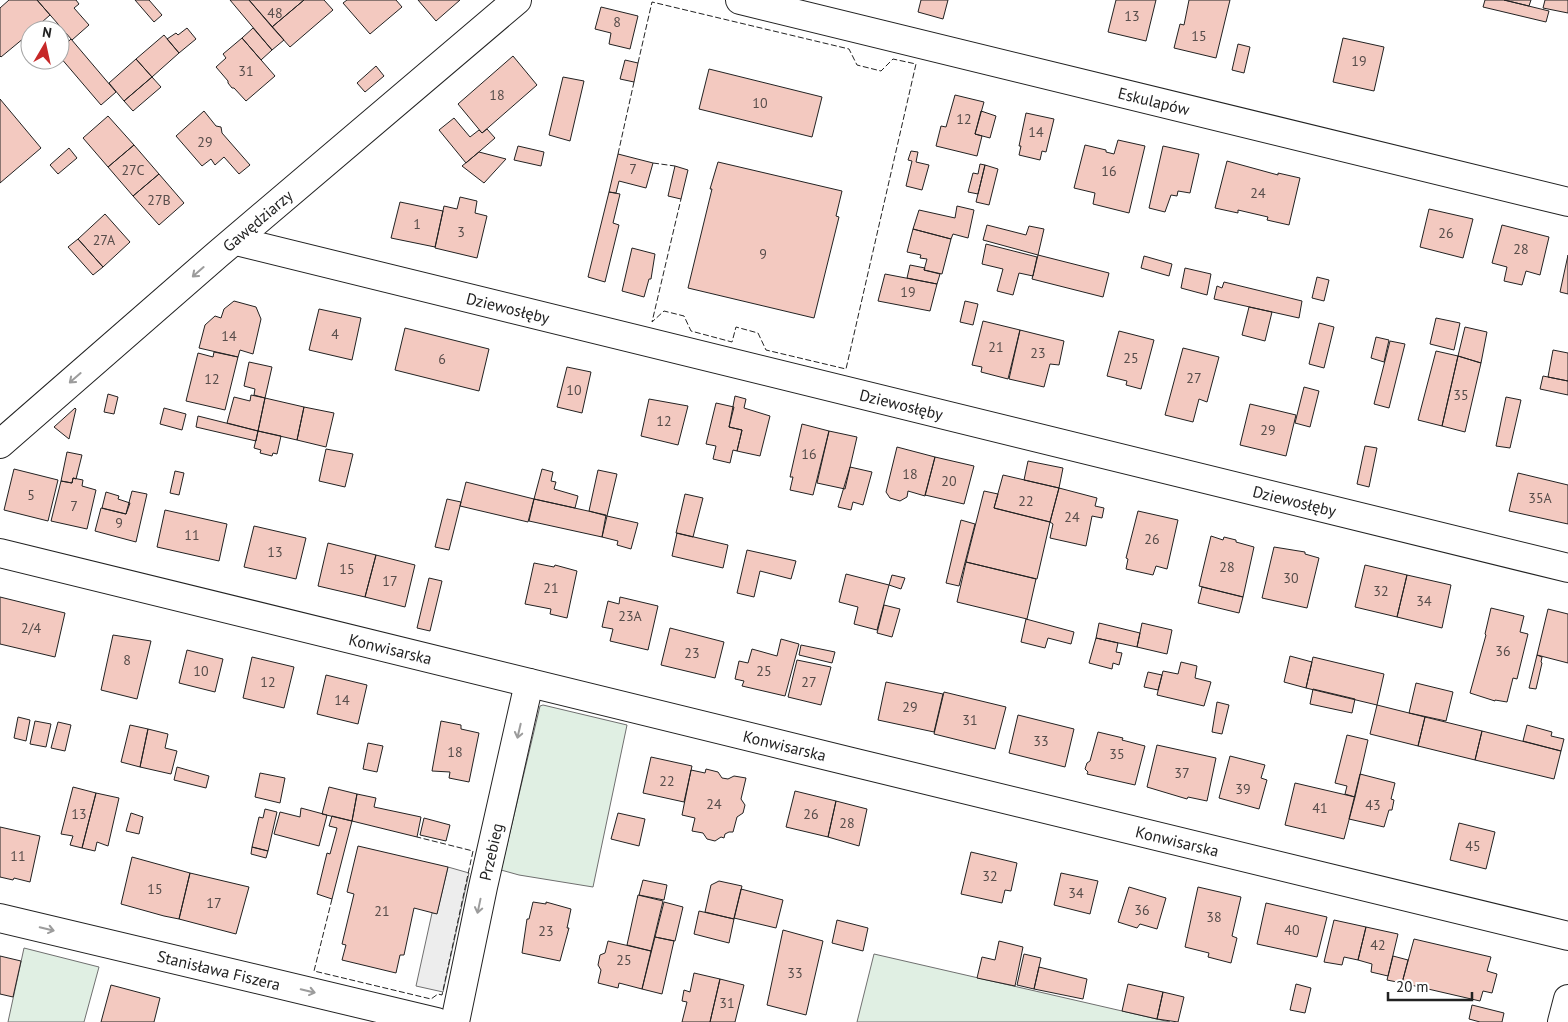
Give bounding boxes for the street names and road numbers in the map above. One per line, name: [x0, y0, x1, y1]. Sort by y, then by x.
street label: Eskulapów: [1116, 83, 1192, 119]
street label: Gawędziarzy: [218, 185, 297, 256]
street label: Dziewosłęby: [464, 288, 552, 328]
street label: Dziewosłęby: [857, 384, 946, 424]
street label: Dziewosłęby: [1251, 481, 1339, 521]
street label: Konwisarska: [347, 629, 434, 669]
street label: Konwisarska: [741, 726, 828, 765]
street label: Przebieg: [475, 821, 507, 882]
street label: Konwisarska: [1134, 821, 1221, 861]
street label: Stanisława Fiszera: [155, 946, 283, 994]

